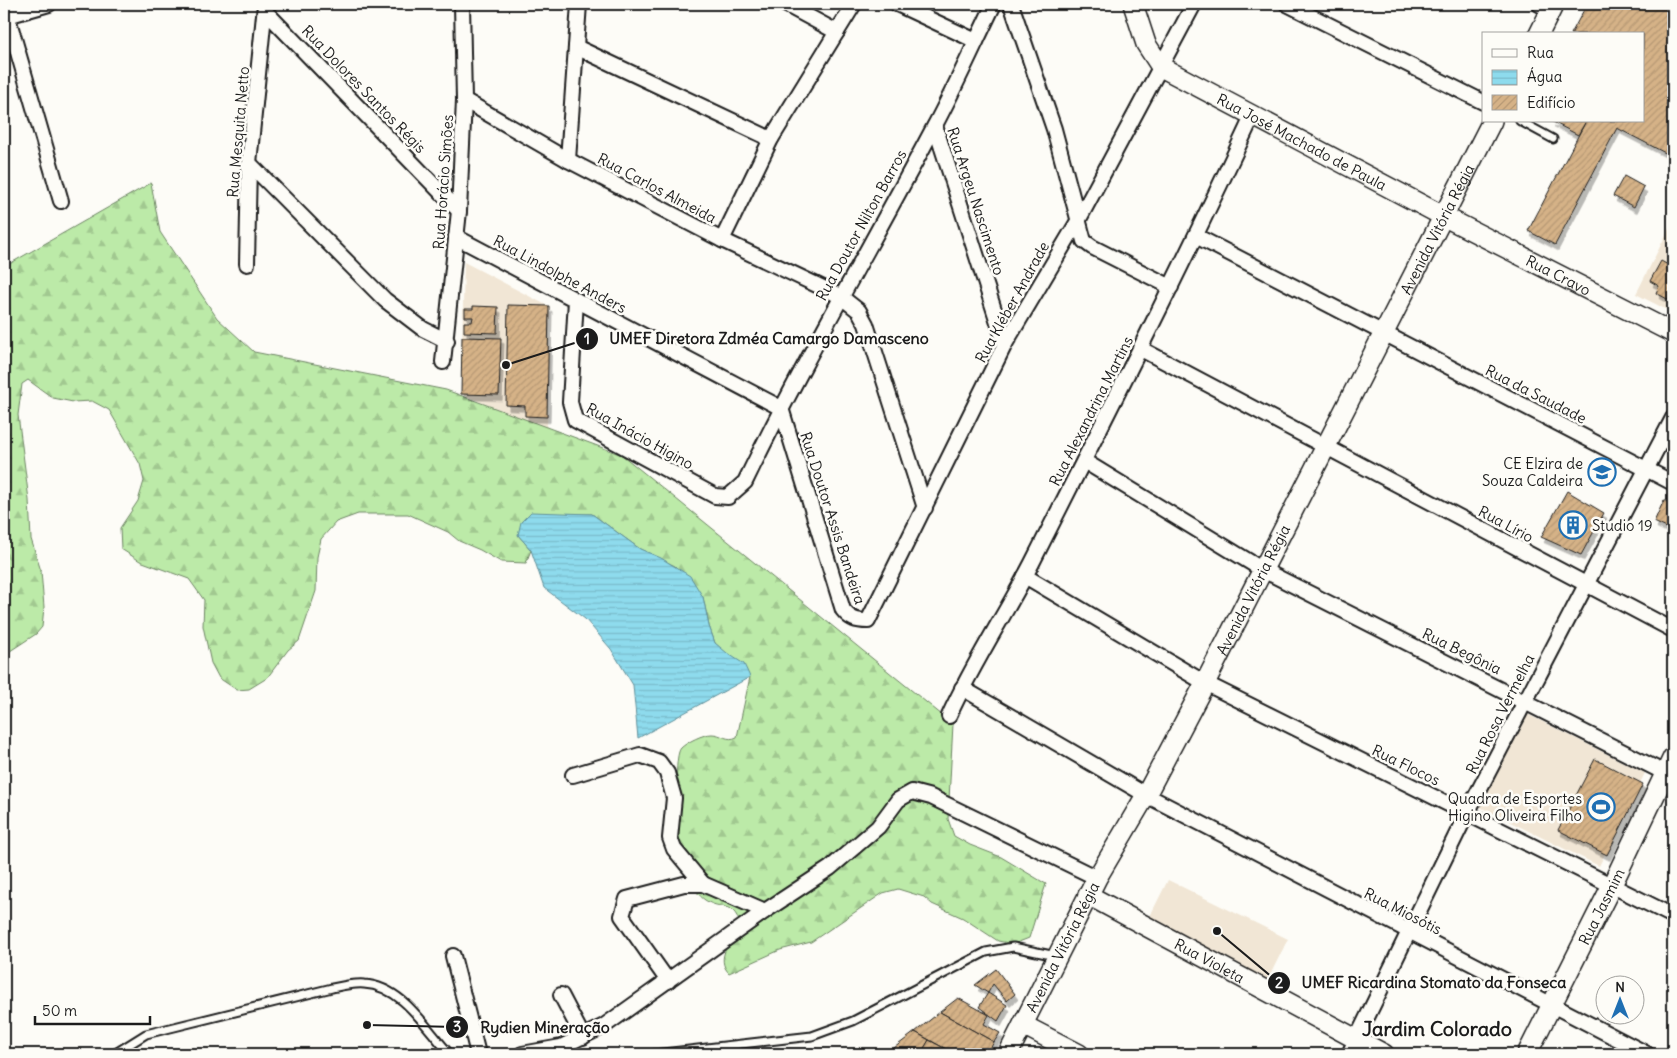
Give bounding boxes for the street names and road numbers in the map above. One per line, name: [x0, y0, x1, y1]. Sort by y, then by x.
street label: Rua Dolores Santos Régis: [298, 21, 430, 157]
street label: Rua Mesquita Netto: [223, 66, 253, 198]
street label: Rua José Machado de Paula: [1214, 89, 1391, 194]
street label: Rua Horácio Simões: [429, 114, 457, 250]
street label: Rua Argeu Nascimento: [943, 125, 1009, 277]
street label: Rua Doutor Nilton Barros: [812, 146, 911, 304]
street label: Rua Carlos Almeida: [594, 149, 720, 228]
street label: Avenida Vitória Régia: [1396, 160, 1478, 297]
street label: Rua Lindolphe Anders: [490, 231, 630, 317]
street label: Rua Kléber Andrade: [971, 238, 1053, 366]
street label: Rua Cravo: [1523, 250, 1594, 299]
street label: Rua Alexandrina Martins: [1045, 333, 1137, 489]
street label: Rua da Saudade: [1482, 360, 1590, 428]
street label: Rua Inácio Higino: [583, 399, 697, 473]
street label: Rua Doutor Assis Bandeira: [796, 429, 870, 607]
street label: Rua Lírio: [1475, 502, 1537, 546]
street label: Avenida Vitória Régia: [1212, 521, 1294, 658]
street label: Rua Begônia: [1419, 624, 1505, 678]
street label: Rua Rosa Vermelha: [1462, 651, 1539, 777]
street label: Rua Flocos: [1369, 740, 1443, 790]
street label: Rua Jasmim: [1574, 865, 1628, 948]
street label: Avenida Vitória Régia: [1021, 878, 1103, 1015]
street label: Rua Miosótis: [1361, 883, 1445, 939]
street label: Rua Violeta: [1171, 934, 1248, 987]

